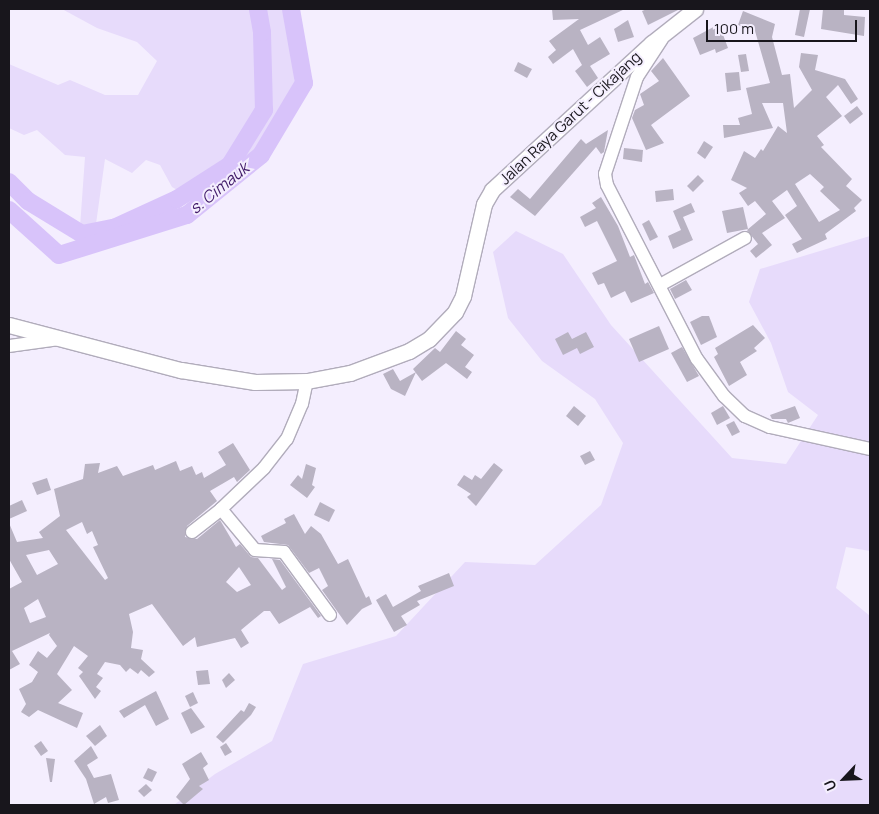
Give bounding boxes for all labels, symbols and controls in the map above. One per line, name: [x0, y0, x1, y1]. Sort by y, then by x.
scale bar: [709, 10, 860, 42]
text: 100 m: [714, 18, 754, 39]
street label: Jalan Raya Garut - Cikajang: [496, 48, 644, 188]
water label: s. Cimauk: [185, 158, 253, 218]
north arrow: [819, 754, 869, 804]
text: U: [819, 777, 841, 794]

